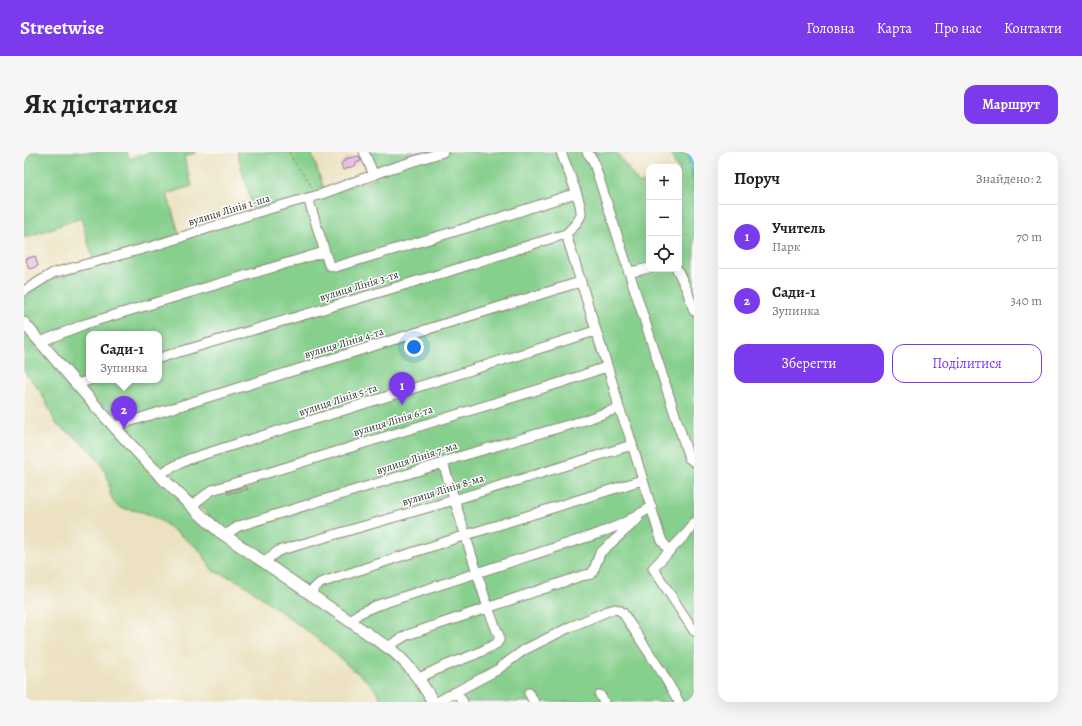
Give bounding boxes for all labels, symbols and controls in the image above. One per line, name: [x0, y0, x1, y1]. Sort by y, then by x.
text: Streetwise: [20, 15, 104, 41]
text: Головна: [806, 19, 855, 38]
text: Карта: [877, 19, 912, 38]
text: Про нас: [934, 19, 982, 38]
text: Контакти: [1004, 19, 1062, 38]
text: Як дістатися: [24, 85, 178, 123]
button: Маршрут: [964, 85, 1058, 124]
map controls: [646, 164, 682, 272]
button: +: [646, 164, 682, 200]
text: Поруч: [734, 167, 780, 190]
text: Знайдено: 2: [976, 170, 1042, 187]
street label: вулиця Лінія 1-ша: [186, 190, 273, 230]
button: −: [646, 200, 682, 236]
text: Учитель: [772, 218, 825, 238]
text: 1: [745, 228, 749, 245]
text: 70 m: [1016, 228, 1042, 245]
button: locate: [646, 236, 682, 272]
text: Парк: [772, 238, 801, 255]
street label: вулиця Лінія 3-тя: [318, 267, 400, 305]
text: Сади-1: [772, 282, 816, 302]
text: 2: [744, 292, 750, 309]
text: 340 m: [1010, 292, 1042, 309]
text: Зупинка: [772, 302, 820, 319]
street label: вулиця Лінія 4-та: [303, 324, 386, 362]
popup: [86, 331, 162, 383]
your location: [404, 337, 424, 357]
text: Сади-1: [100, 339, 144, 359]
button: Зберегти: [734, 344, 884, 383]
button: Поділитися: [892, 344, 1042, 383]
text: Зупинка: [100, 359, 148, 376]
pin: 1: [389, 372, 415, 405]
street label: вулиця Лінія 5-та: [297, 380, 380, 420]
pin: 2: [111, 396, 137, 429]
street label: вулиця Лінія 6-та: [352, 402, 435, 440]
street label: вулиця Лінія 7-ма: [375, 438, 460, 478]
street label: вулиця Лінія 8-ма: [400, 470, 487, 510]

